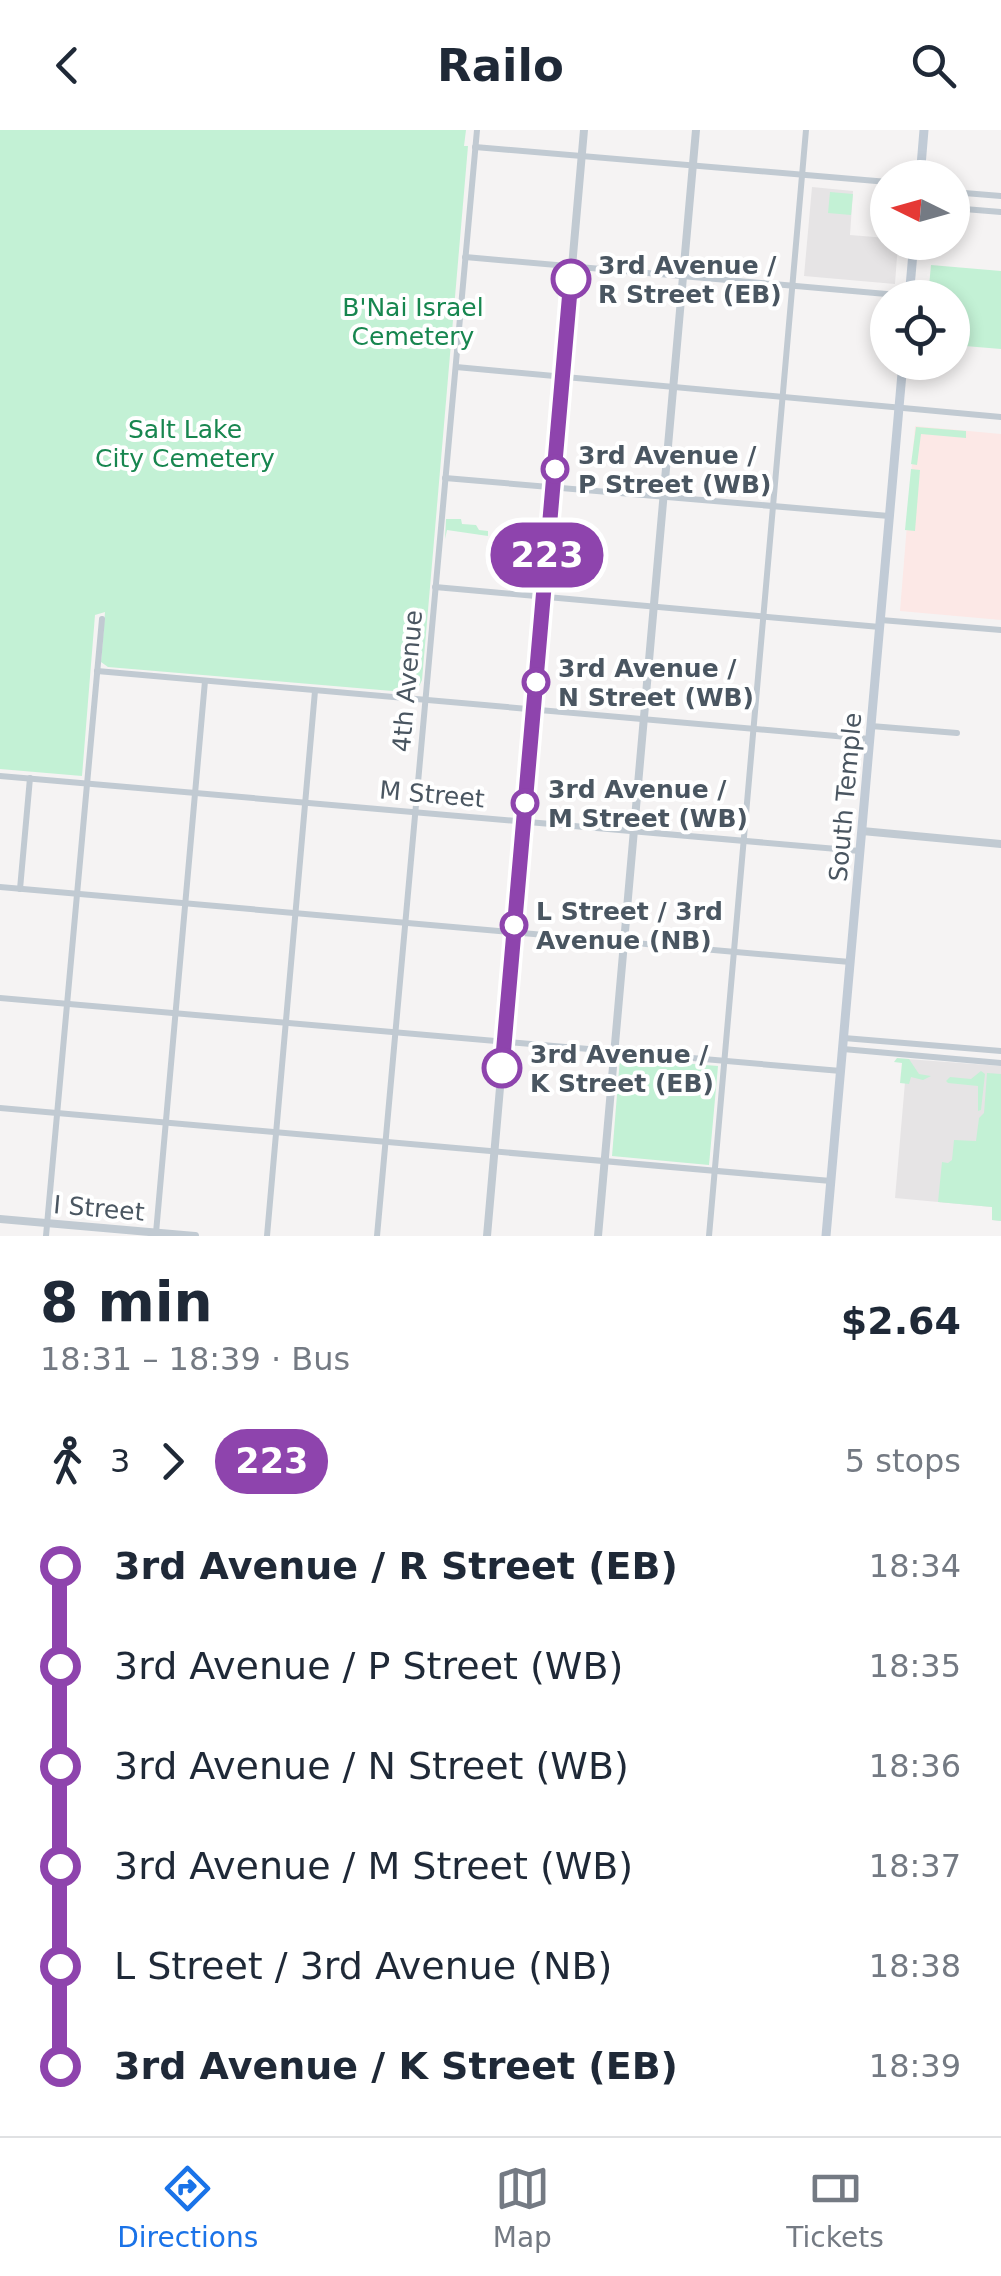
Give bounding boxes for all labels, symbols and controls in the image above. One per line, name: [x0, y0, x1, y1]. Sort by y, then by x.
icon: back: [40, 38, 95, 93]
icon: search: [906, 38, 961, 93]
text: Railo: [437, 39, 564, 92]
north arrow: [870, 160, 970, 260]
map controls: [870, 160, 970, 380]
place label: 3rd Avenue / R Street (EB): [598, 251, 782, 309]
marker: 3rd Avenue / R Street (EB): [552, 260, 590, 298]
button: locate: [870, 280, 970, 380]
park label: B'Nai Israel Cemetery: [342, 293, 484, 351]
park label: Salt Lake City Cemetery: [95, 415, 275, 473]
place label: 3rd Avenue / P Street (WB): [578, 441, 771, 499]
marker: 3rd Avenue / P Street (WB): [542, 456, 568, 482]
line badge: 223: [490, 522, 604, 588]
text: 223: [510, 535, 584, 575]
street label: 4th Avenue: [387, 609, 428, 753]
place label: 3rd Avenue / N Street (WB): [558, 654, 754, 712]
marker: 3rd Avenue / N Street (WB): [523, 669, 549, 695]
street label: South Temple: [824, 711, 867, 883]
street label: M Street: [378, 775, 486, 814]
place label: 3rd Avenue / M Street (WB): [548, 775, 748, 833]
marker: 3rd Avenue / M Street (WB): [512, 790, 538, 816]
place label: L Street / 3rd Avenue (NB): [536, 897, 723, 955]
marker: L Street / 3rd Avenue (NB): [501, 912, 527, 938]
place label: 3rd Avenue / K Street (EB): [530, 1040, 714, 1098]
marker: 3rd Avenue / K Street (EB): [483, 1049, 521, 1087]
street label: I Street: [52, 1190, 146, 1227]
text: 8 min: [40, 1270, 213, 1334]
text: $2.64: [841, 1299, 961, 1343]
text: 18:31 – 18:39 · Bus: [40, 1340, 350, 1378]
icon: walk: [40, 1434, 95, 1489]
icon: forward: [145, 1434, 200, 1489]
text: 223: [235, 1441, 308, 1481]
text: 3: [110, 1442, 130, 1480]
text: 5 stops: [845, 1442, 961, 1480]
text: 3rd Avenue / R Street (EB): [114, 1544, 678, 1588]
text: 18:34: [869, 1547, 961, 1585]
text: 3rd Avenue / P Street (WB): [114, 1644, 623, 1688]
text: 18:35: [869, 1647, 961, 1685]
text: 3rd Avenue / N Street (WB): [114, 1744, 629, 1788]
text: 18:36: [869, 1747, 961, 1785]
text: 3rd Avenue / M Street (WB): [114, 1844, 633, 1888]
text: 18:37: [869, 1847, 961, 1885]
text: L Street / 3rd Avenue (NB): [114, 1944, 612, 1988]
text: 18:38: [869, 1947, 961, 1985]
text: 3rd Avenue / K Street (EB): [114, 2044, 678, 2088]
text: 18:39: [869, 2047, 961, 2085]
tab: Directions: [117, 2161, 258, 2254]
tab: Map: [493, 2161, 552, 2254]
tab: Tickets: [786, 2161, 884, 2254]

